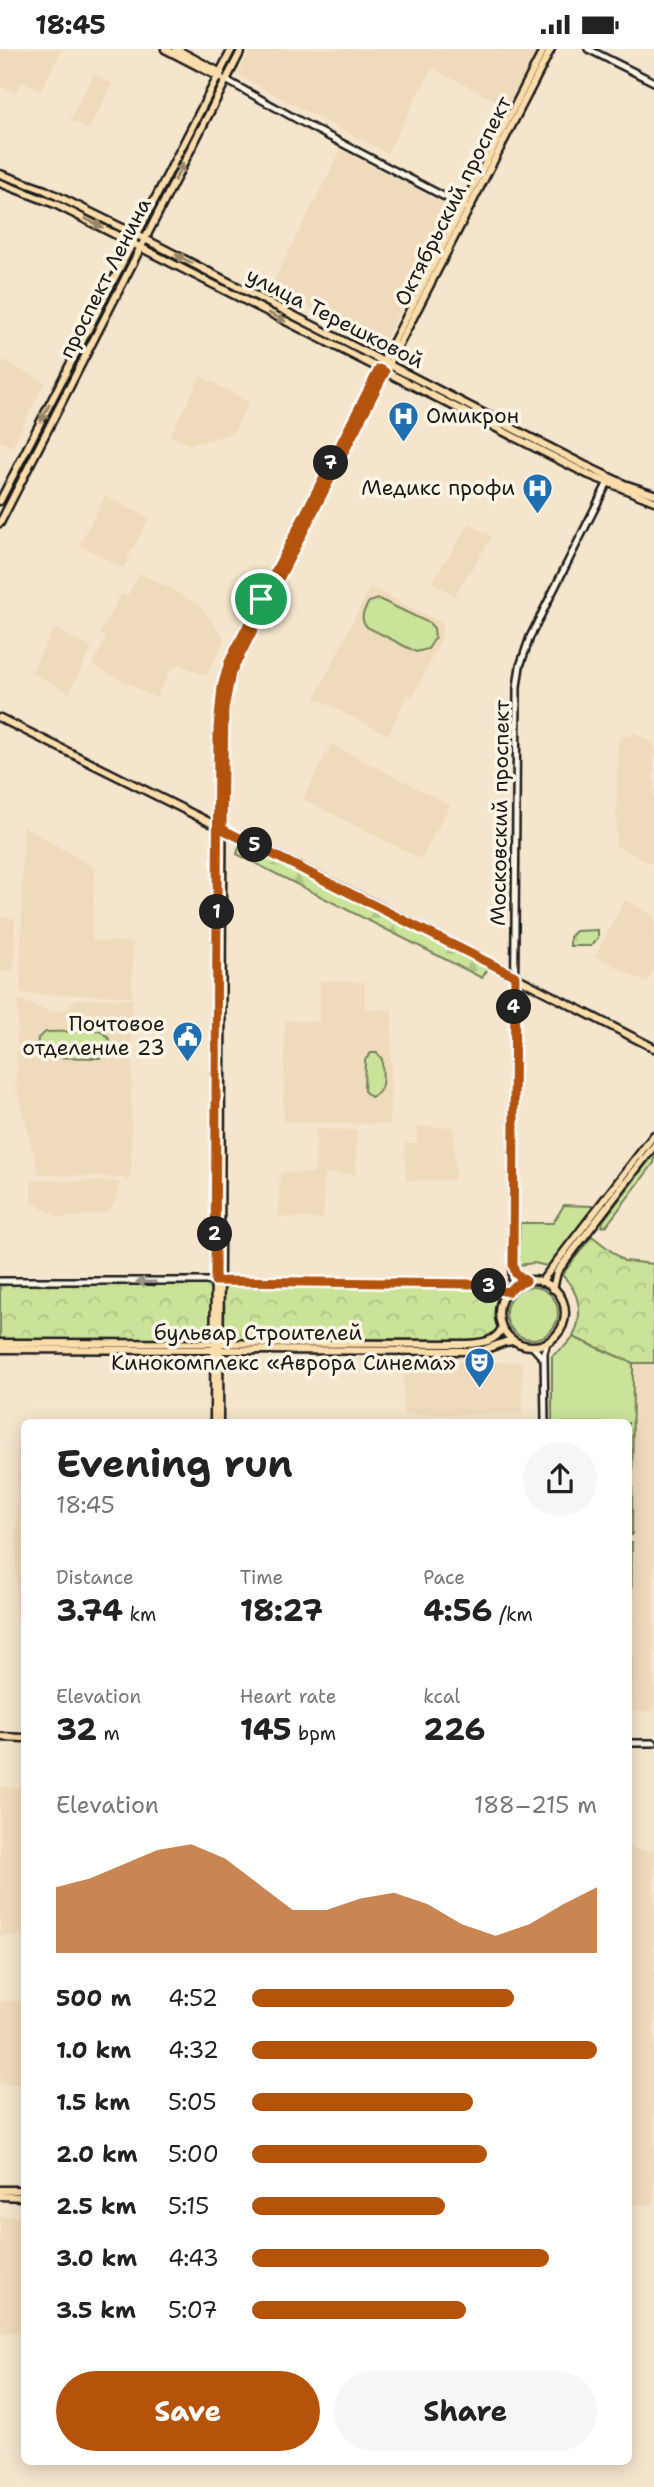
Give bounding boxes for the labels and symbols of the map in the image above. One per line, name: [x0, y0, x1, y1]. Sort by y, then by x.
street label: Октябрьский проспект: [388, 91, 518, 311]
one-way arrow: [173, 162, 185, 182]
street label: проспект Ленина: [52, 193, 158, 363]
one-way arrow: [84, 217, 104, 229]
one-way arrow: [174, 253, 194, 265]
street label: улица Терешковой: [241, 261, 429, 375]
one-way arrow: [267, 311, 287, 323]
hospital icon: Омикрон: [386, 399, 420, 443]
place label: Омикрон: [426, 402, 519, 430]
one-way arrow: [40, 403, 52, 423]
pin: 7: [314, 445, 348, 481]
hospital icon: Медикс профи: [521, 471, 555, 515]
place label: Медикс профи: [361, 474, 515, 502]
pin: [231, 569, 291, 629]
street label: Московский проспект: [484, 700, 516, 926]
pin: 5: [238, 827, 272, 863]
pin: 1: [200, 895, 234, 929]
pin: 4: [496, 989, 532, 1025]
place label: Почтовое отделение 23: [22, 1010, 165, 1062]
public building icon: Почтовое отделение 23: [171, 1019, 205, 1063]
pin: 2: [198, 1217, 232, 1251]
pin: 3: [472, 1269, 506, 1303]
one-way arrow: [135, 1276, 157, 1288]
street label: бульвар Строителей: [154, 1319, 363, 1347]
theatre icon: Кинокомплекс «Аврора Синема»: [462, 1346, 496, 1390]
place label: Кинокомплекс «Аврора Синема»: [111, 1349, 456, 1377]

